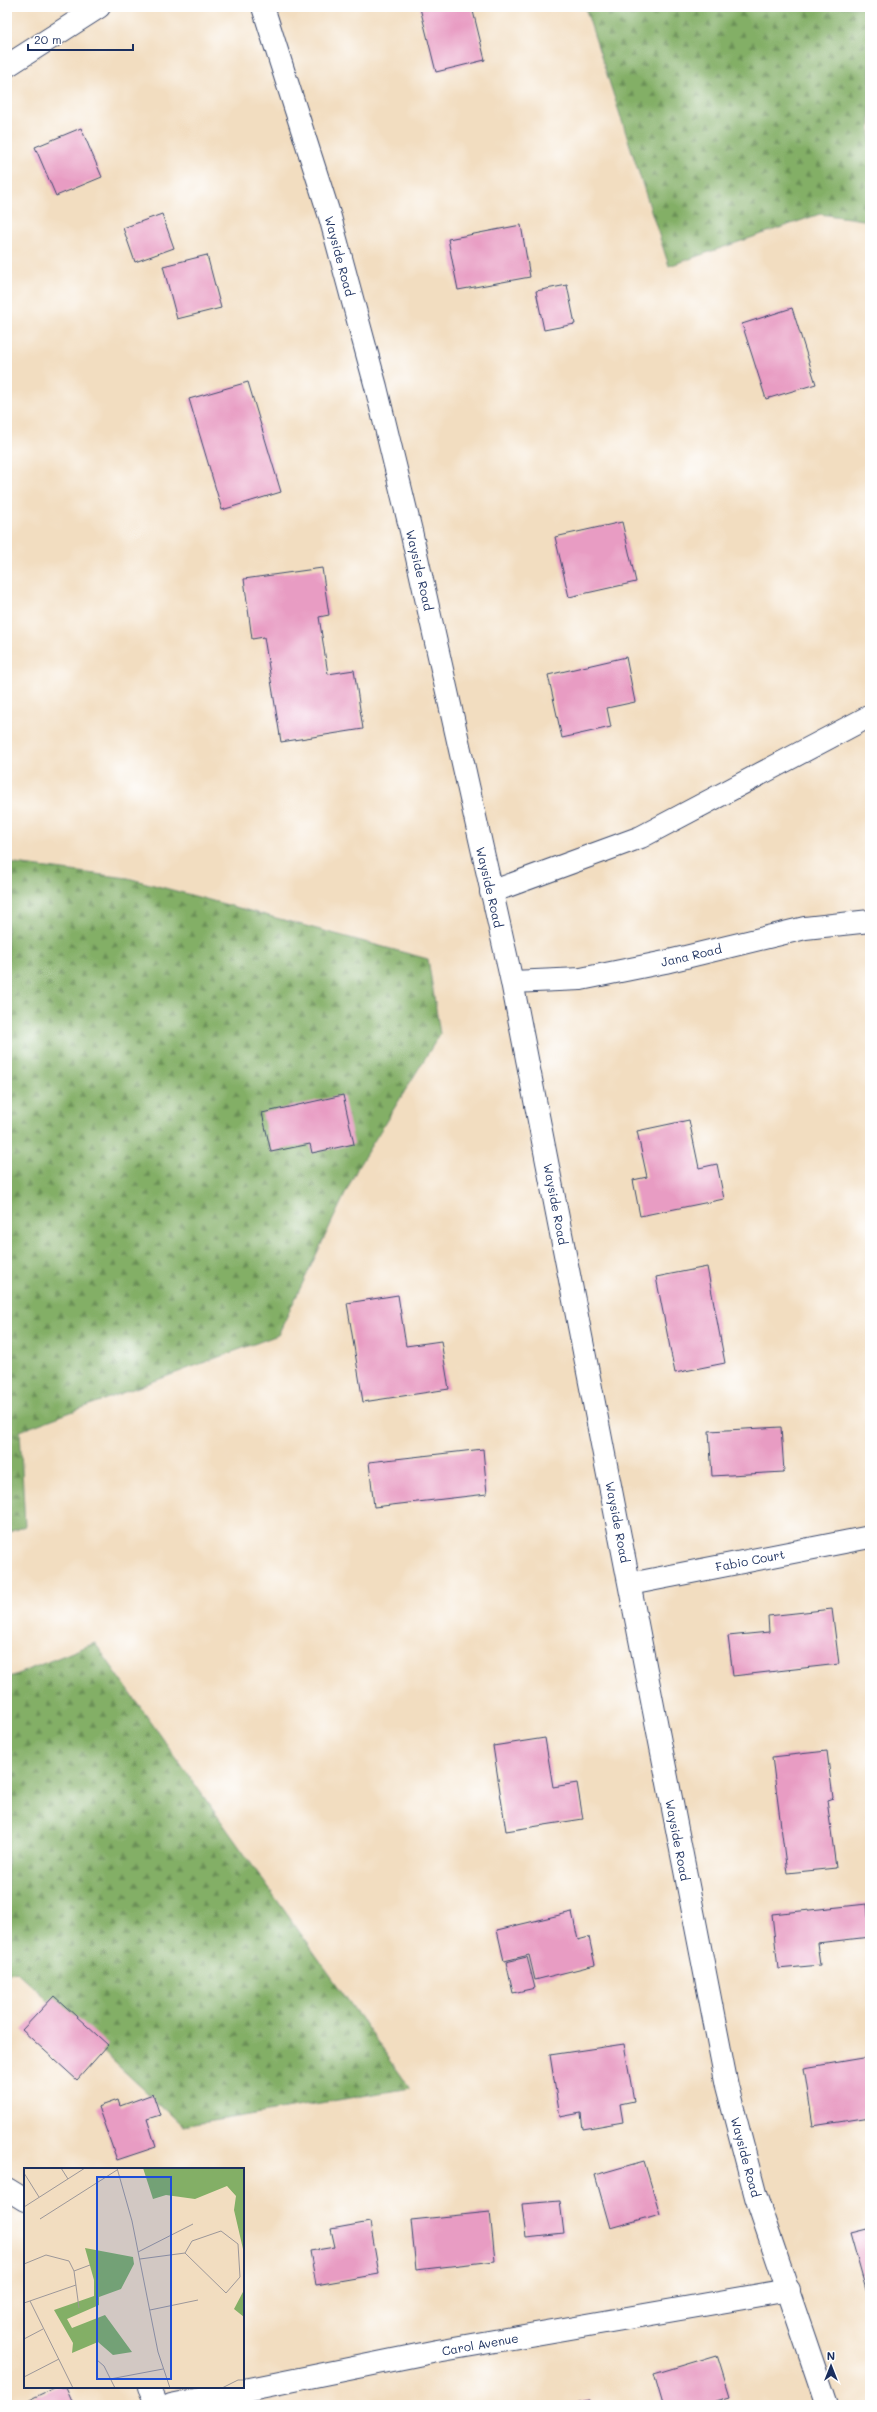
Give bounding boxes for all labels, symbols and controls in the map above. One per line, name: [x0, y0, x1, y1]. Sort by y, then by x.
scale bar: [28, 26, 133, 52]
text: 20 m: [34, 31, 62, 47]
street label: Wayside Road: [322, 214, 359, 298]
street label: Wayside Road: [403, 528, 437, 612]
street label: Wayside Road: [473, 845, 507, 929]
street label: Jana Road: [659, 940, 723, 970]
street label: Wayside Road: [540, 1162, 572, 1246]
street label: Wayside Road: [602, 1480, 634, 1564]
street label: Fabio Court: [714, 1545, 786, 1575]
street label: Wayside Road: [662, 1798, 694, 1882]
street label: Wayside Road: [728, 2115, 765, 2199]
inset map: [24, 2168, 244, 2388]
street label: Carol Avenue: [440, 2329, 520, 2359]
north arrow: [811, 2346, 851, 2386]
text: N: [827, 2348, 835, 2363]

